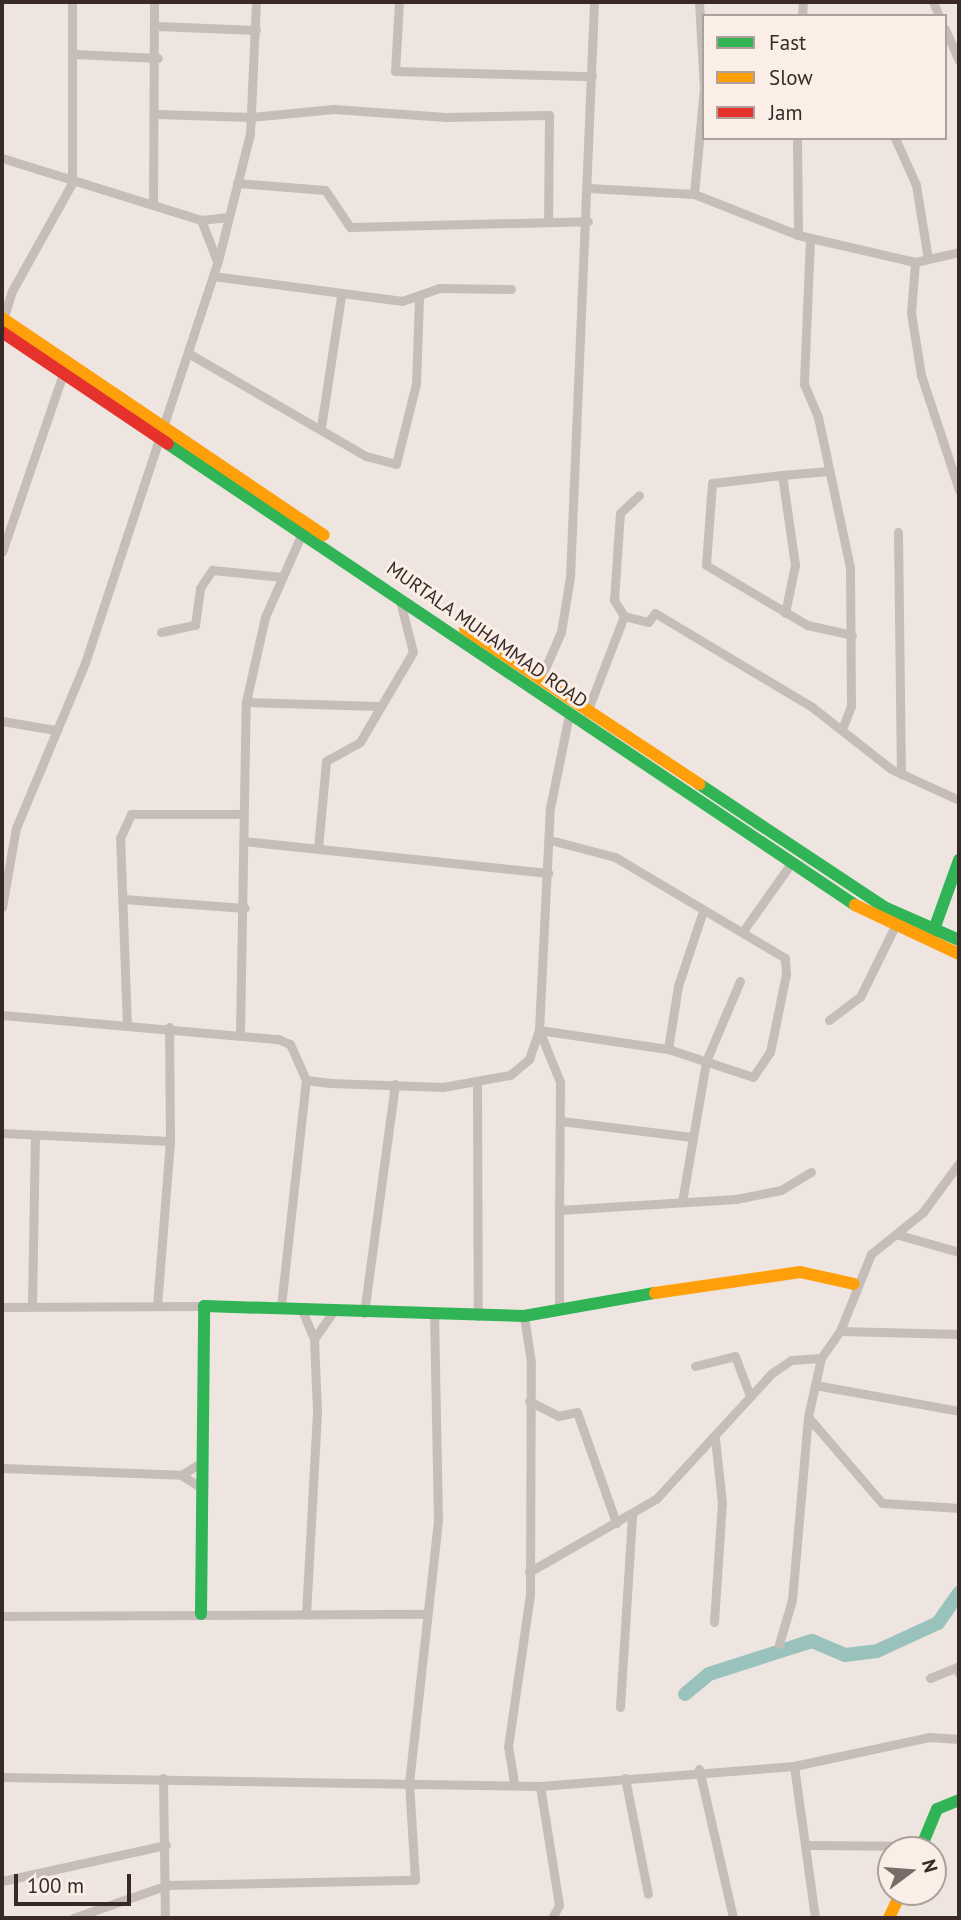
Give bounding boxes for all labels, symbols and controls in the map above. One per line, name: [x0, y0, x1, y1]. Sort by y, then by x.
legend: [702, 14, 947, 140]
text: Fast: [769, 29, 806, 56]
text: Slow: [769, 64, 813, 91]
text: Jam: [769, 99, 803, 126]
street label: MURTALA MUHAMMAD ROAD: [382, 557, 592, 713]
north arrow: [877, 1836, 947, 1906]
text: N: [917, 1856, 944, 1875]
scale bar: [18, 1860, 135, 1904]
text: 100 m: [27, 1872, 84, 1899]

